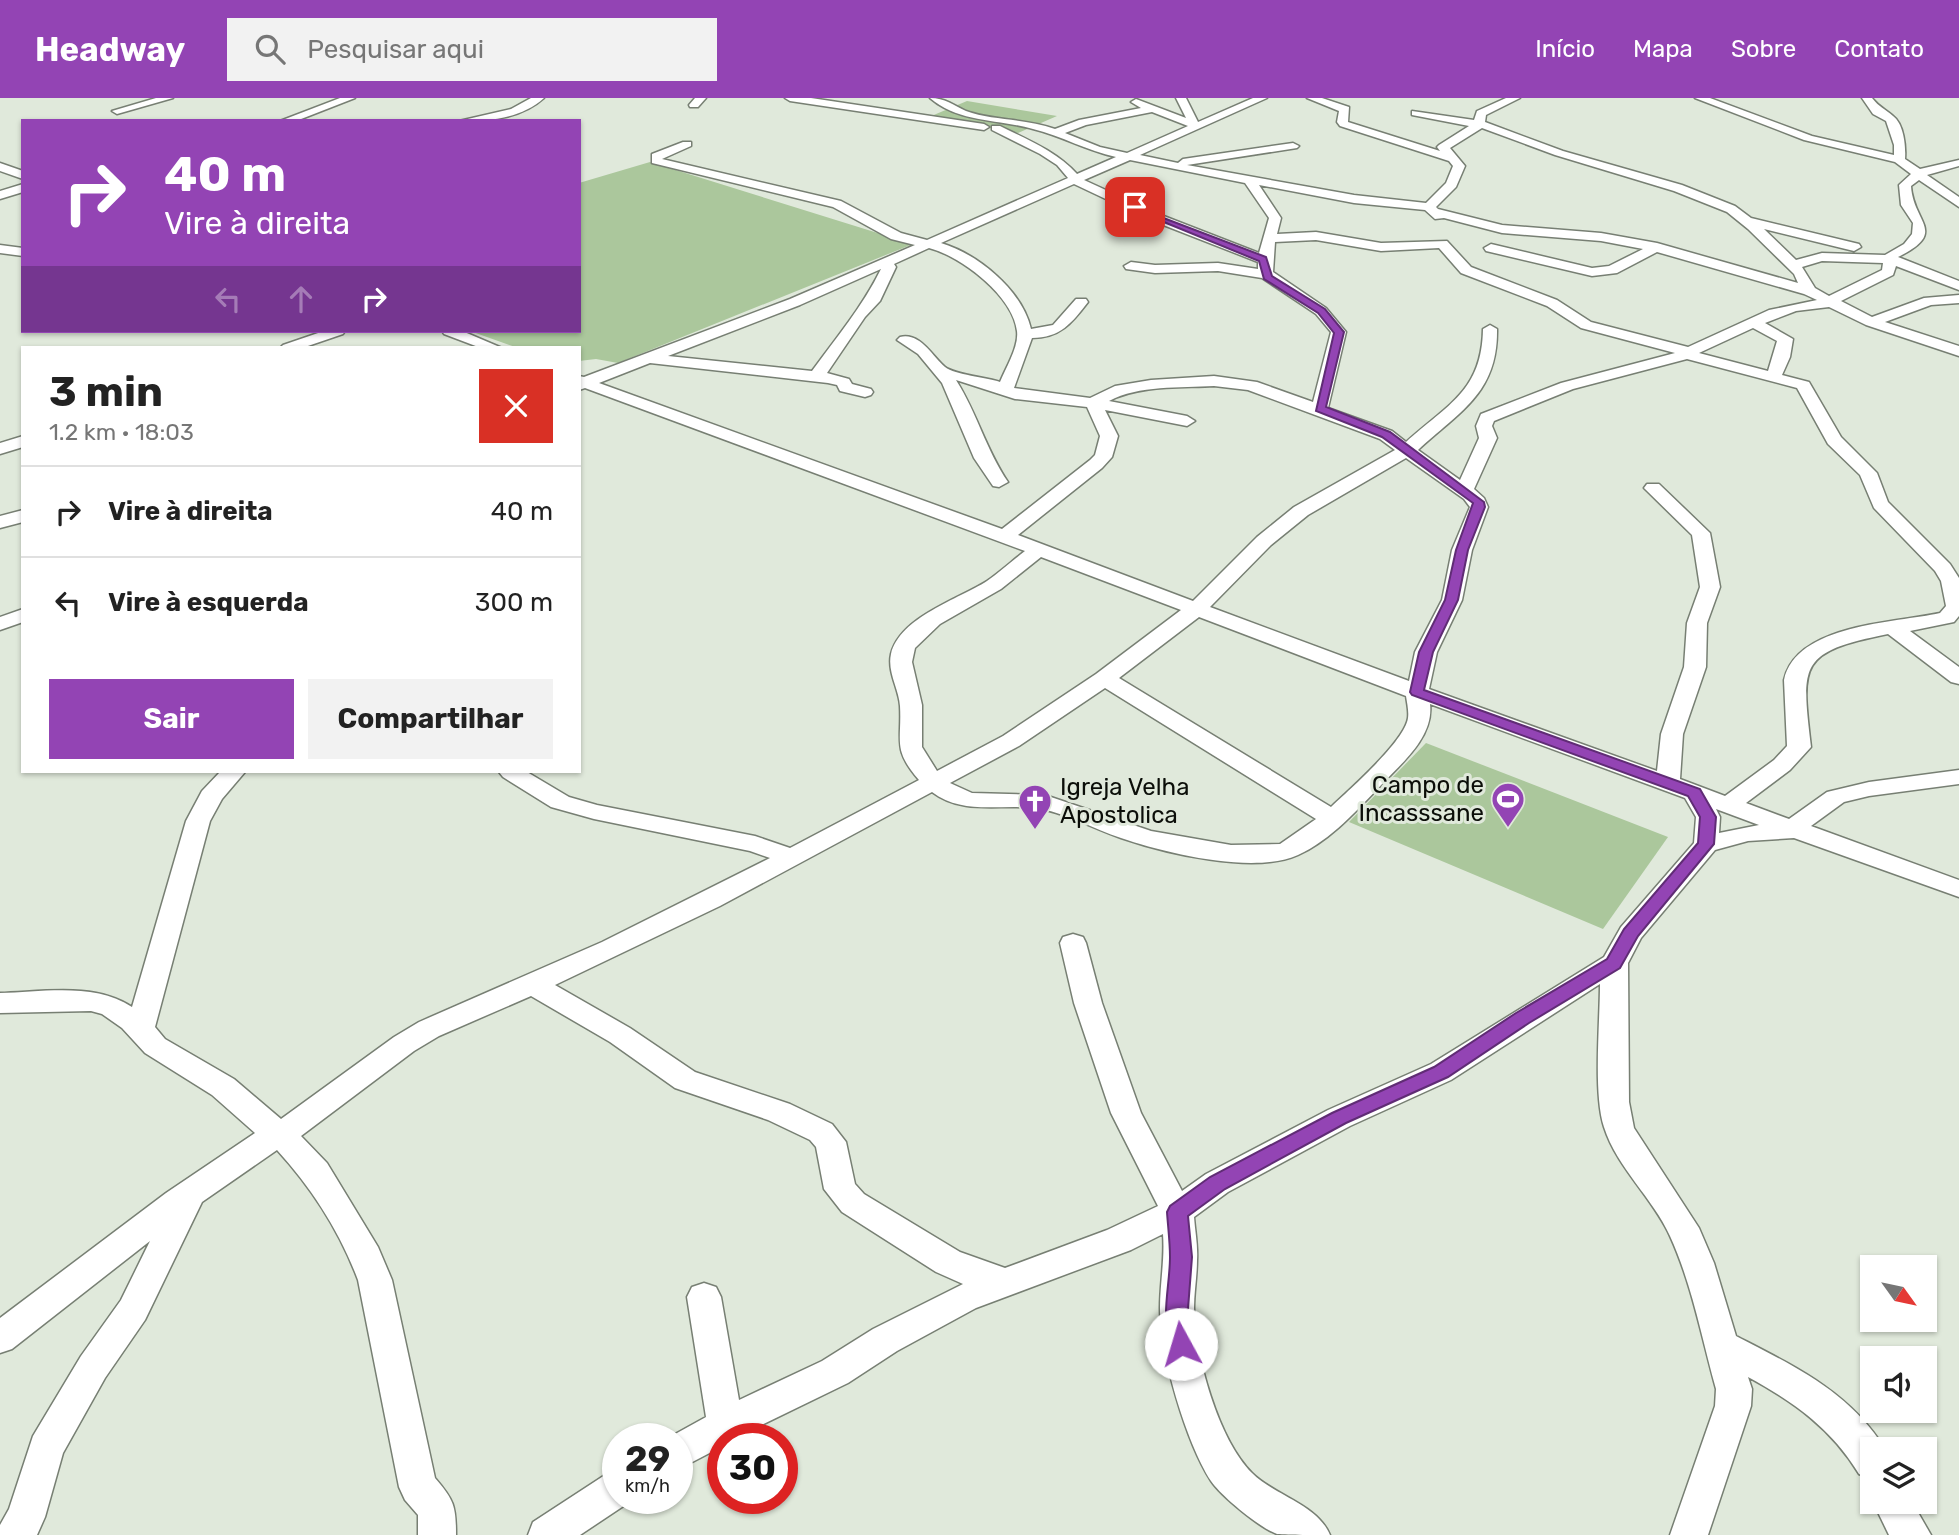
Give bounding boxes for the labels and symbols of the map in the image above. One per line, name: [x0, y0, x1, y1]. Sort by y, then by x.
pin: [1105, 177, 1165, 237]
place label: Campo de Incasssane: [1358, 771, 1484, 827]
place label: Igreja Velha Apostolica: [1060, 773, 1189, 829]
sports icon: Campo de Incasssane: [1489, 780, 1527, 829]
church icon: Igreja Velha Apostolica: [1016, 782, 1054, 831]
north arrow: [1860, 1255, 1937, 1332]
position arrow: [1144, 1307, 1218, 1381]
speed limit sign: 30: [707, 1423, 798, 1514]

